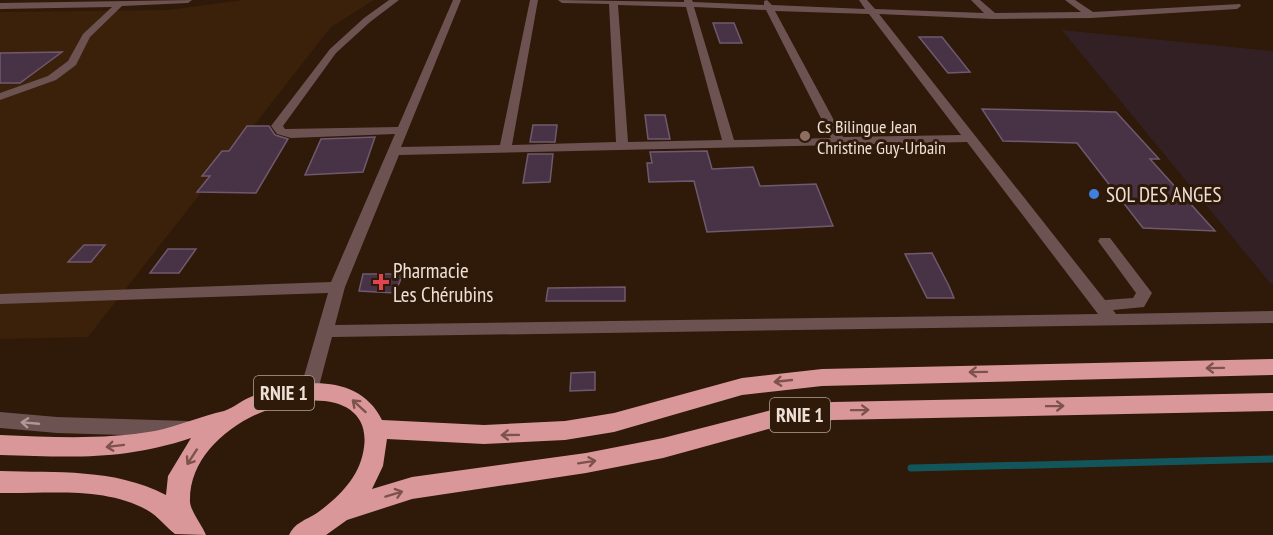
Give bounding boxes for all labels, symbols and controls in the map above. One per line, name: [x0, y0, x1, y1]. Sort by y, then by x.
place label: Cs Bilingue Jean Christine Guy-Urbain: [817, 115, 946, 159]
marker: Cs Bilingue Jean Christine Guy-Urbain: [798, 129, 812, 143]
place label: SOL DES ANGES: [1106, 181, 1221, 208]
marker: SOL DES ANGES: [1087, 187, 1101, 201]
place label: Pharmacie Les Chérubins: [393, 257, 493, 308]
marker: Pharmacie Les Chérubins: [374, 275, 388, 289]
one-way arrow: [1205, 363, 1225, 374]
one-way arrow: [968, 367, 988, 378]
road number: RNIE 1: [254, 376, 314, 410]
one-way arrow: [773, 376, 793, 387]
road number: RNIE 1: [770, 398, 830, 432]
one-way arrow: [352, 399, 367, 413]
one-way arrow: [1044, 401, 1064, 412]
one-way arrow: [849, 405, 869, 416]
one-way arrow: [21, 417, 41, 428]
one-way arrow: [501, 429, 521, 441]
one-way arrow: [106, 440, 126, 451]
one-way arrow: [185, 448, 198, 465]
one-way arrow: [576, 457, 596, 468]
one-way arrow: [384, 488, 403, 499]

